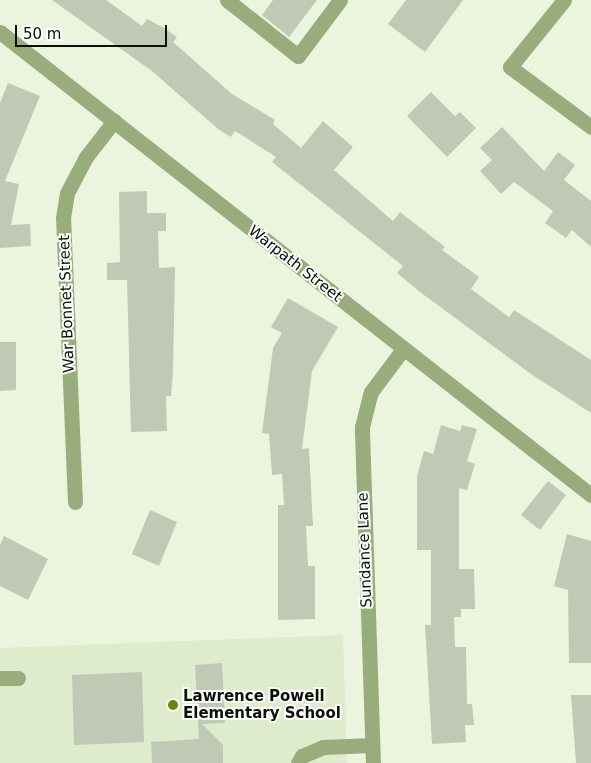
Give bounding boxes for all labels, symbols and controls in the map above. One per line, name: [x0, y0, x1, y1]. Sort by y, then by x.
scale bar: [18, 15, 170, 47]
text: 50 m: [23, 25, 61, 43]
street label: Warpath Street: [245, 222, 345, 306]
street label: War Bonnet Street: [56, 235, 78, 373]
street label: Sundance Lane: [354, 492, 376, 608]
place label: Lawrence Powell Elementary School: [183, 687, 341, 722]
marker: Lawrence Powell Elementary School: [167, 699, 179, 711]

